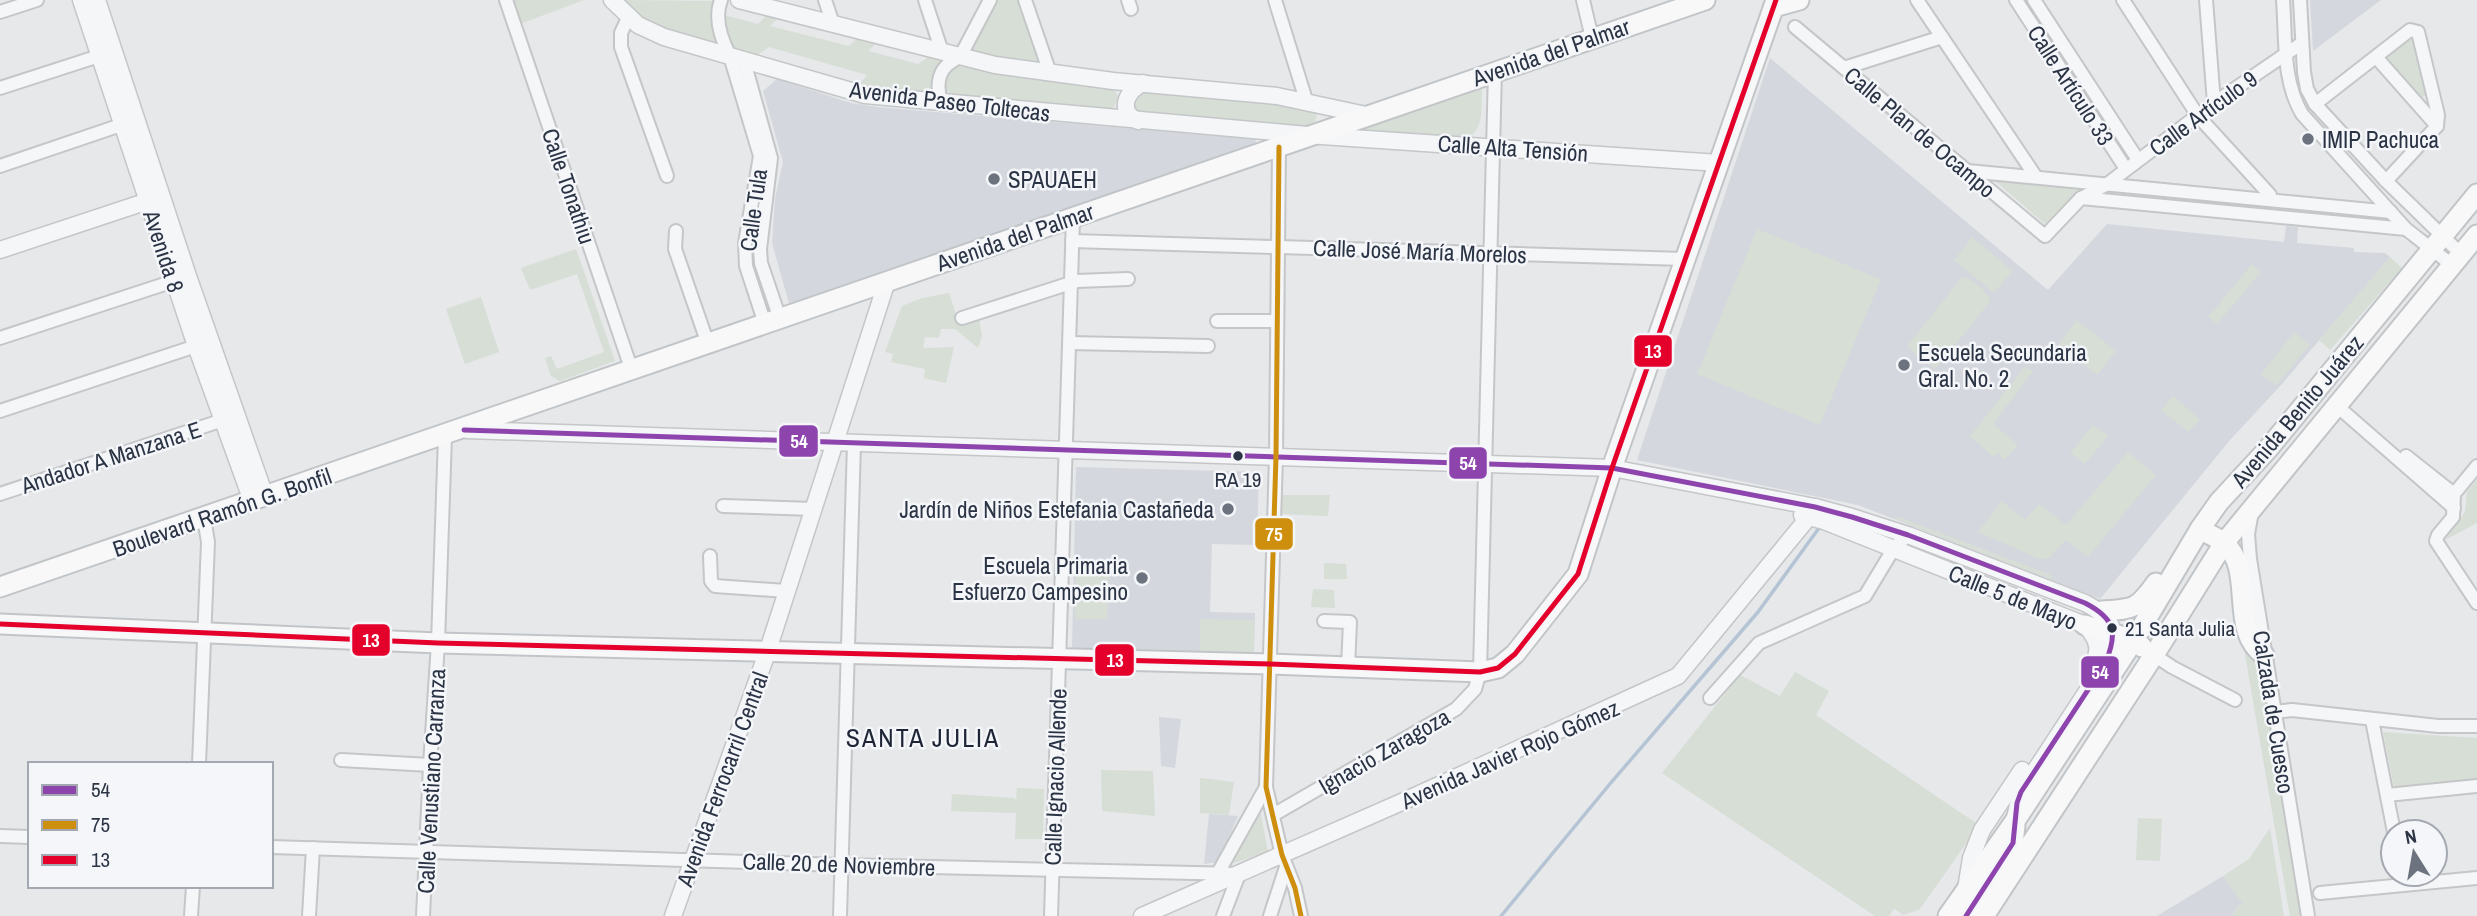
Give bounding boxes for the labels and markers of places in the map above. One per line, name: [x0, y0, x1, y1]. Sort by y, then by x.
place label: IMIP Pachuca: [2322, 124, 2440, 155]
marker: IMIP Pachuca: [2300, 131, 2316, 147]
place label: SPAUAEH: [1008, 164, 1097, 195]
marker: SPAUAEH: [986, 171, 1002, 187]
place label: Escuela Secundaria Gral. No. 2: [1918, 337, 2087, 394]
marker: Escuela Secundaria Gral. No. 2: [1896, 357, 1912, 373]
marker: RA 19: [1231, 449, 1245, 463]
place label: RA 19: [1215, 465, 1261, 494]
place label: Jardín de Niños Estefania Castañeda: [899, 494, 1214, 525]
marker: Jardín de Niños Estefania Castañeda: [1220, 501, 1236, 517]
place label: Escuela Primaria Esfuerzo Campesino: [952, 550, 1129, 607]
marker: Escuela Primaria Esfuerzo Campesino: [1134, 570, 1150, 586]
place label: 21 Santa Julia: [2125, 614, 2236, 643]
marker: 21 Santa Julia: [2105, 621, 2119, 635]

